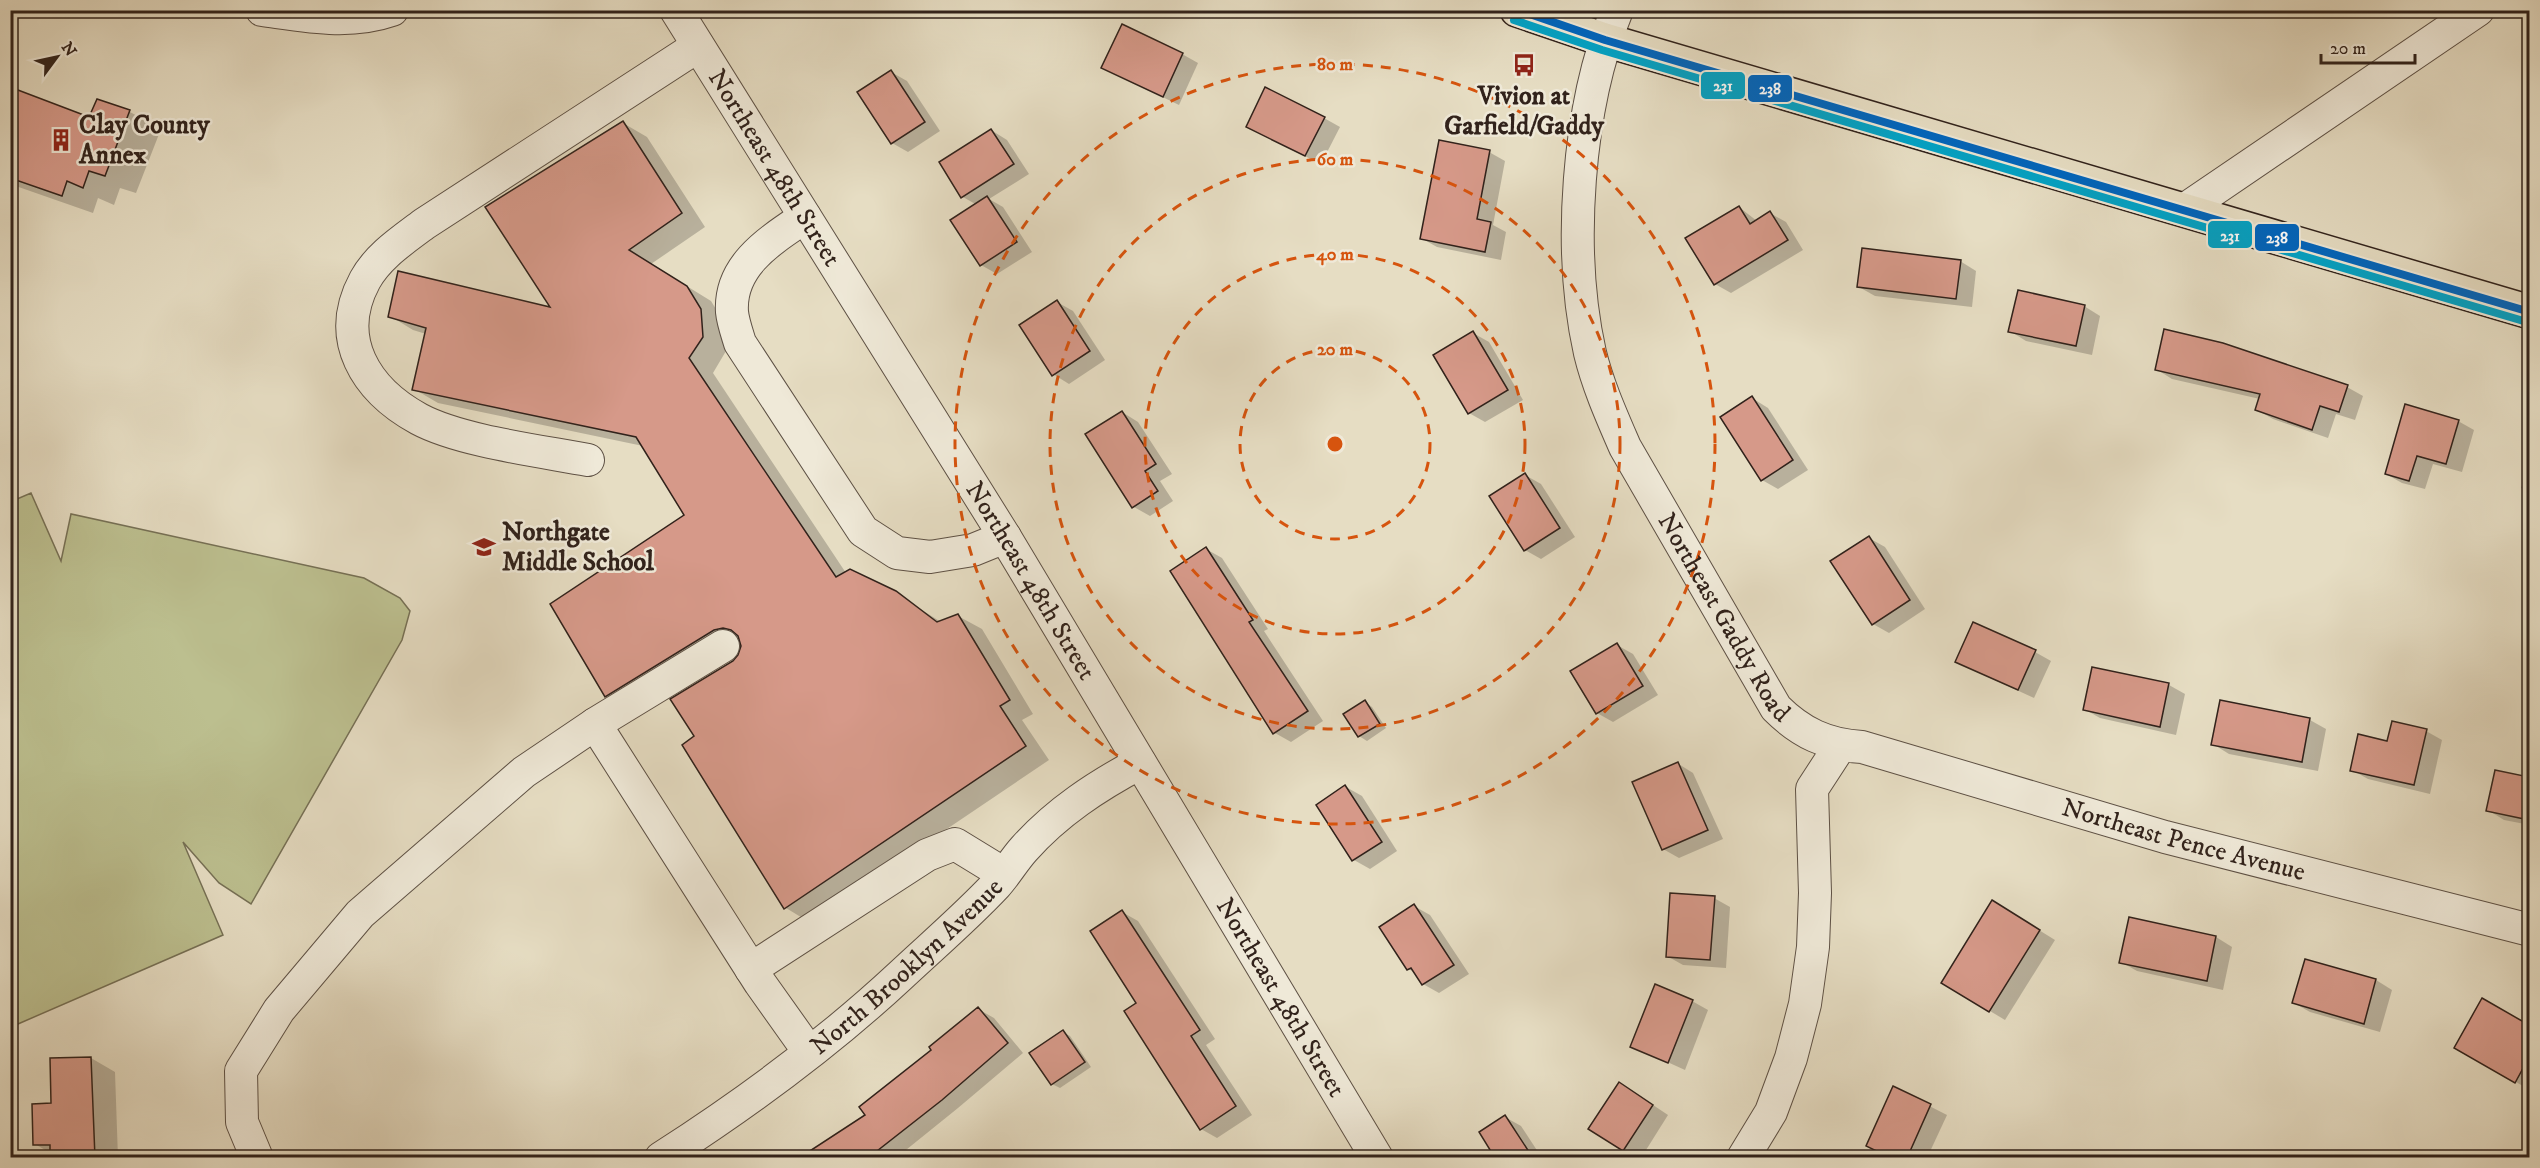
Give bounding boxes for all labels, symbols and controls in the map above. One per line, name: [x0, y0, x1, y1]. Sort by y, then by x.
north arrow: [27, 27, 87, 87]
scale bar: [2321, 27, 2416, 65]
text: N: [57, 38, 81, 60]
text: 20 m: [2330, 38, 2366, 60]
bus stop icon: Vivion at Garfield/Gaddy: [1511, 52, 1537, 78]
text: 80 m: [1317, 54, 1354, 76]
street label: Northeast 48th Street: [701, 63, 848, 273]
line badge: 231: [1700, 71, 1746, 100]
line badge: 238: [1747, 74, 1793, 103]
text: 231: [1713, 76, 1733, 96]
text: 238: [1759, 79, 1781, 99]
place label: Vivion at Garfield/Gaddy: [1444, 80, 1604, 143]
place label: Clay County Annex: [78, 109, 210, 172]
building icon: Clay County Annex: [48, 127, 74, 153]
text: 60 m: [1317, 149, 1354, 171]
line badge: 231: [2207, 220, 2253, 249]
line badge: 238: [2254, 223, 2300, 252]
text: 231: [2220, 226, 2240, 246]
text: 238: [2266, 228, 2288, 248]
text: 40 m: [1315, 244, 1354, 266]
text: 20 m: [1317, 339, 1353, 361]
centre of rings: [1325, 434, 1345, 454]
street label: Northeast 48th Street: [958, 475, 1103, 686]
street label: Northeast Gaddy Road: [1650, 507, 1797, 730]
place label: Northgate Middle School: [502, 516, 655, 579]
school or university icon: Northgate Middle School: [471, 534, 497, 560]
street label: Northeast Pence Avenue: [2058, 791, 2309, 889]
street label: North Brooklyn Avenue: [804, 871, 1010, 1062]
street label: Northeast 48th Street: [1208, 892, 1353, 1103]

